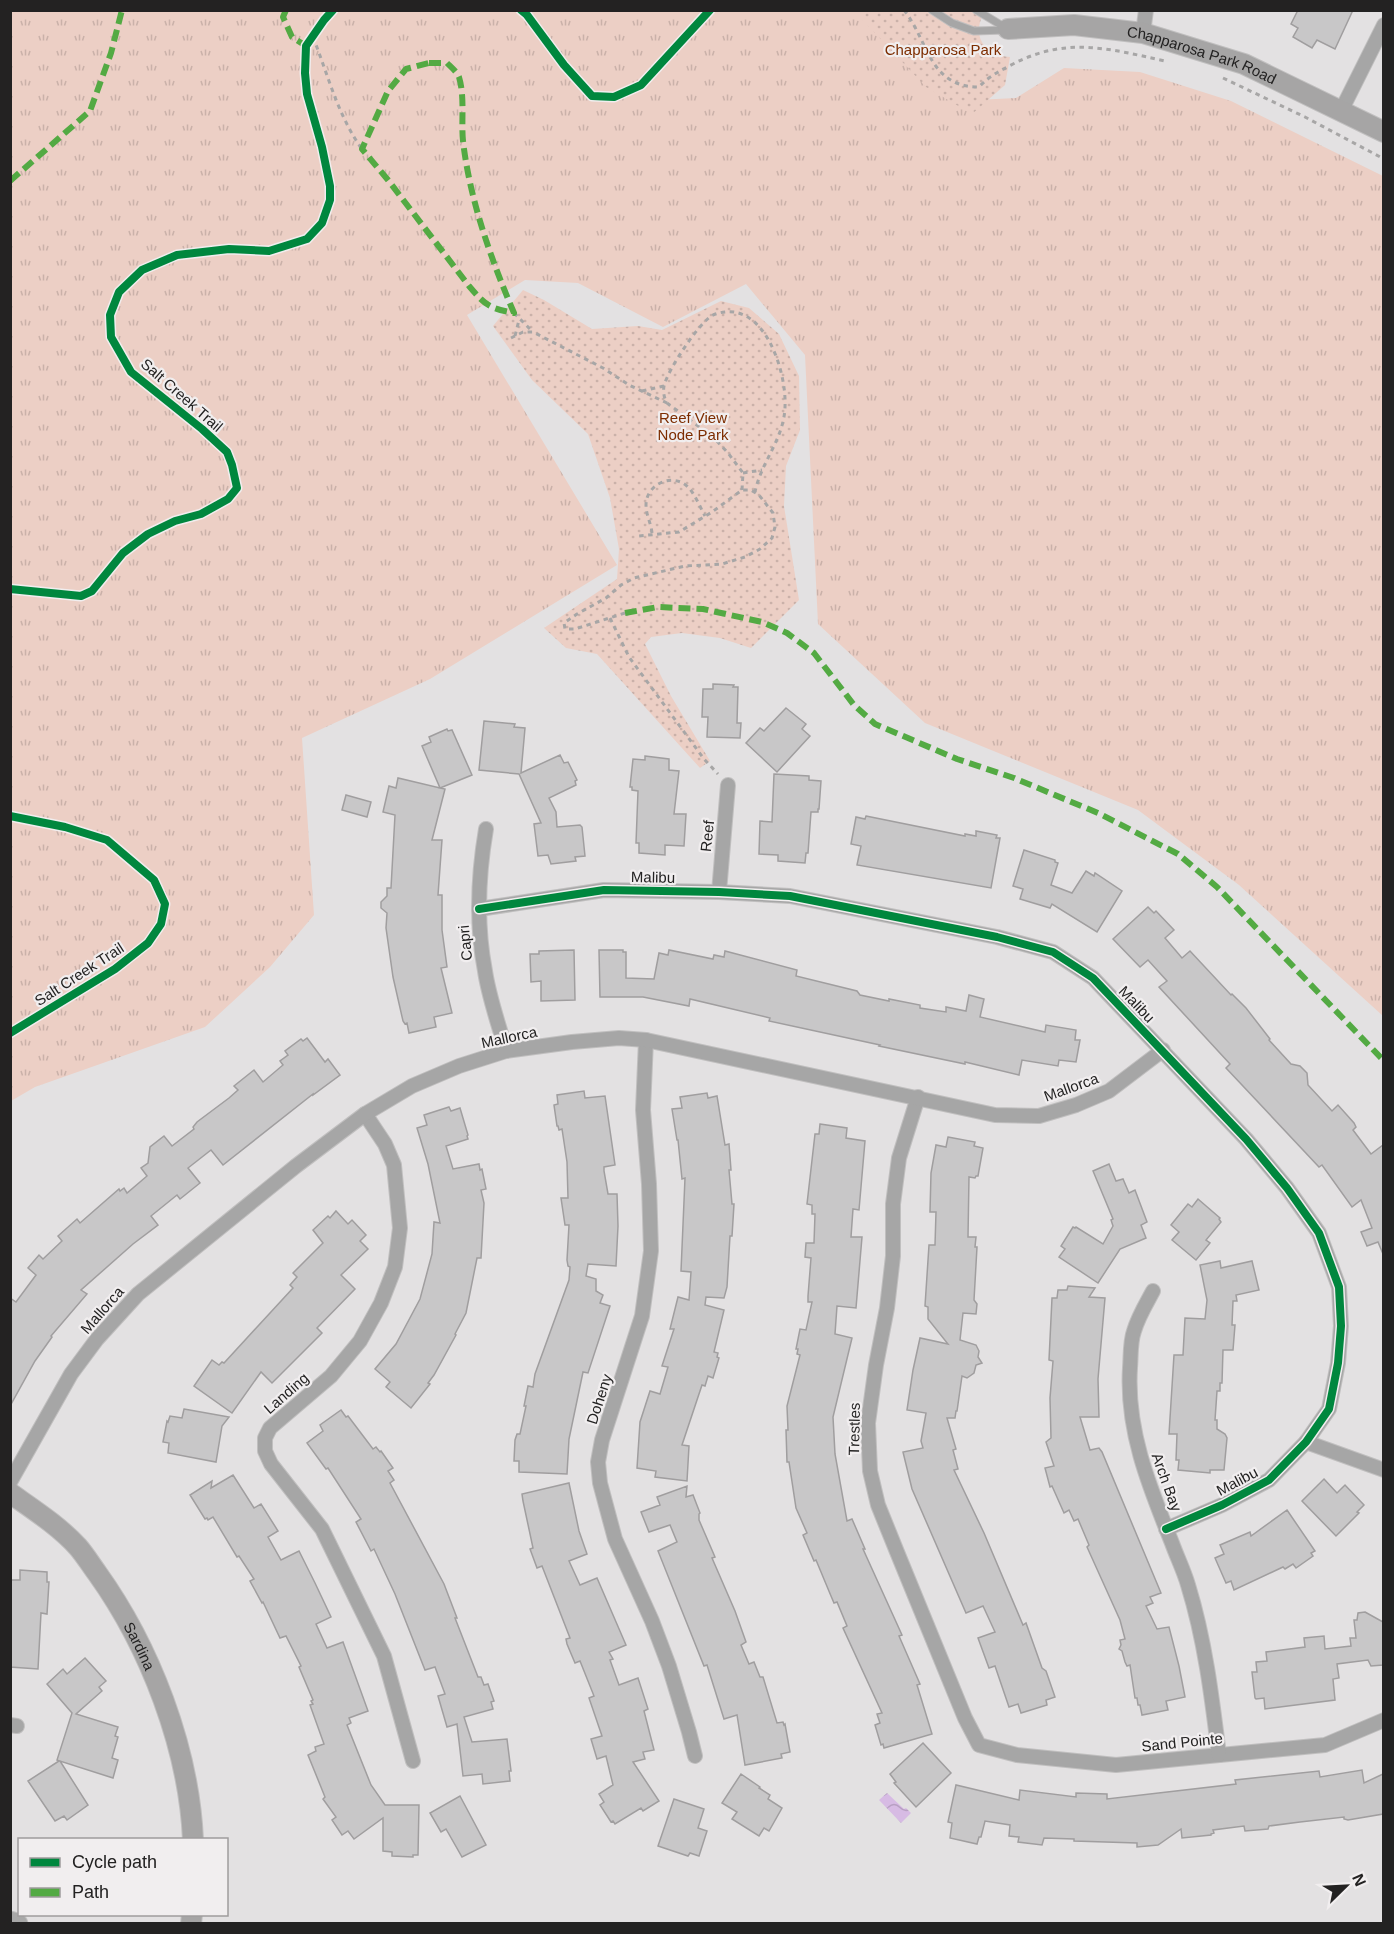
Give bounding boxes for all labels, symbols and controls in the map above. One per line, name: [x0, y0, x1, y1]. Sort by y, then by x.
street label: Chapparosa Park Road: [1126, 23, 1279, 87]
park label: Chapparosa Park: [885, 41, 1002, 58]
street label: Salt Creek Trail: [138, 355, 226, 435]
park label: Reef View Node Park: [658, 409, 729, 443]
street label: Reef: [697, 819, 717, 853]
street label: Malibu: [631, 868, 675, 886]
street label: Capri: [455, 924, 475, 962]
street label: Salt Creek Trail: [31, 939, 127, 1009]
street label: Malibu: [1116, 982, 1158, 1026]
street label: Mallorca: [480, 1023, 539, 1051]
street label: Mallorca: [1041, 1069, 1101, 1105]
street label: Mallorca: [77, 1283, 127, 1337]
street label: Landing: [260, 1369, 312, 1417]
street label: Doheny: [583, 1371, 615, 1426]
street label: Trestles: [845, 1402, 863, 1456]
street label: Arch Bay: [1149, 1450, 1186, 1514]
street label: Malibu: [1214, 1463, 1260, 1499]
street label: Sardina: [121, 1619, 159, 1673]
street label: Sand Pointe: [1140, 1729, 1224, 1755]
legend: [18, 1838, 228, 1916]
text: Cycle path: [72, 1852, 157, 1872]
north arrow: [1316, 1856, 1376, 1916]
text: N: [1349, 1871, 1369, 1889]
text: Path: [72, 1882, 109, 1902]

